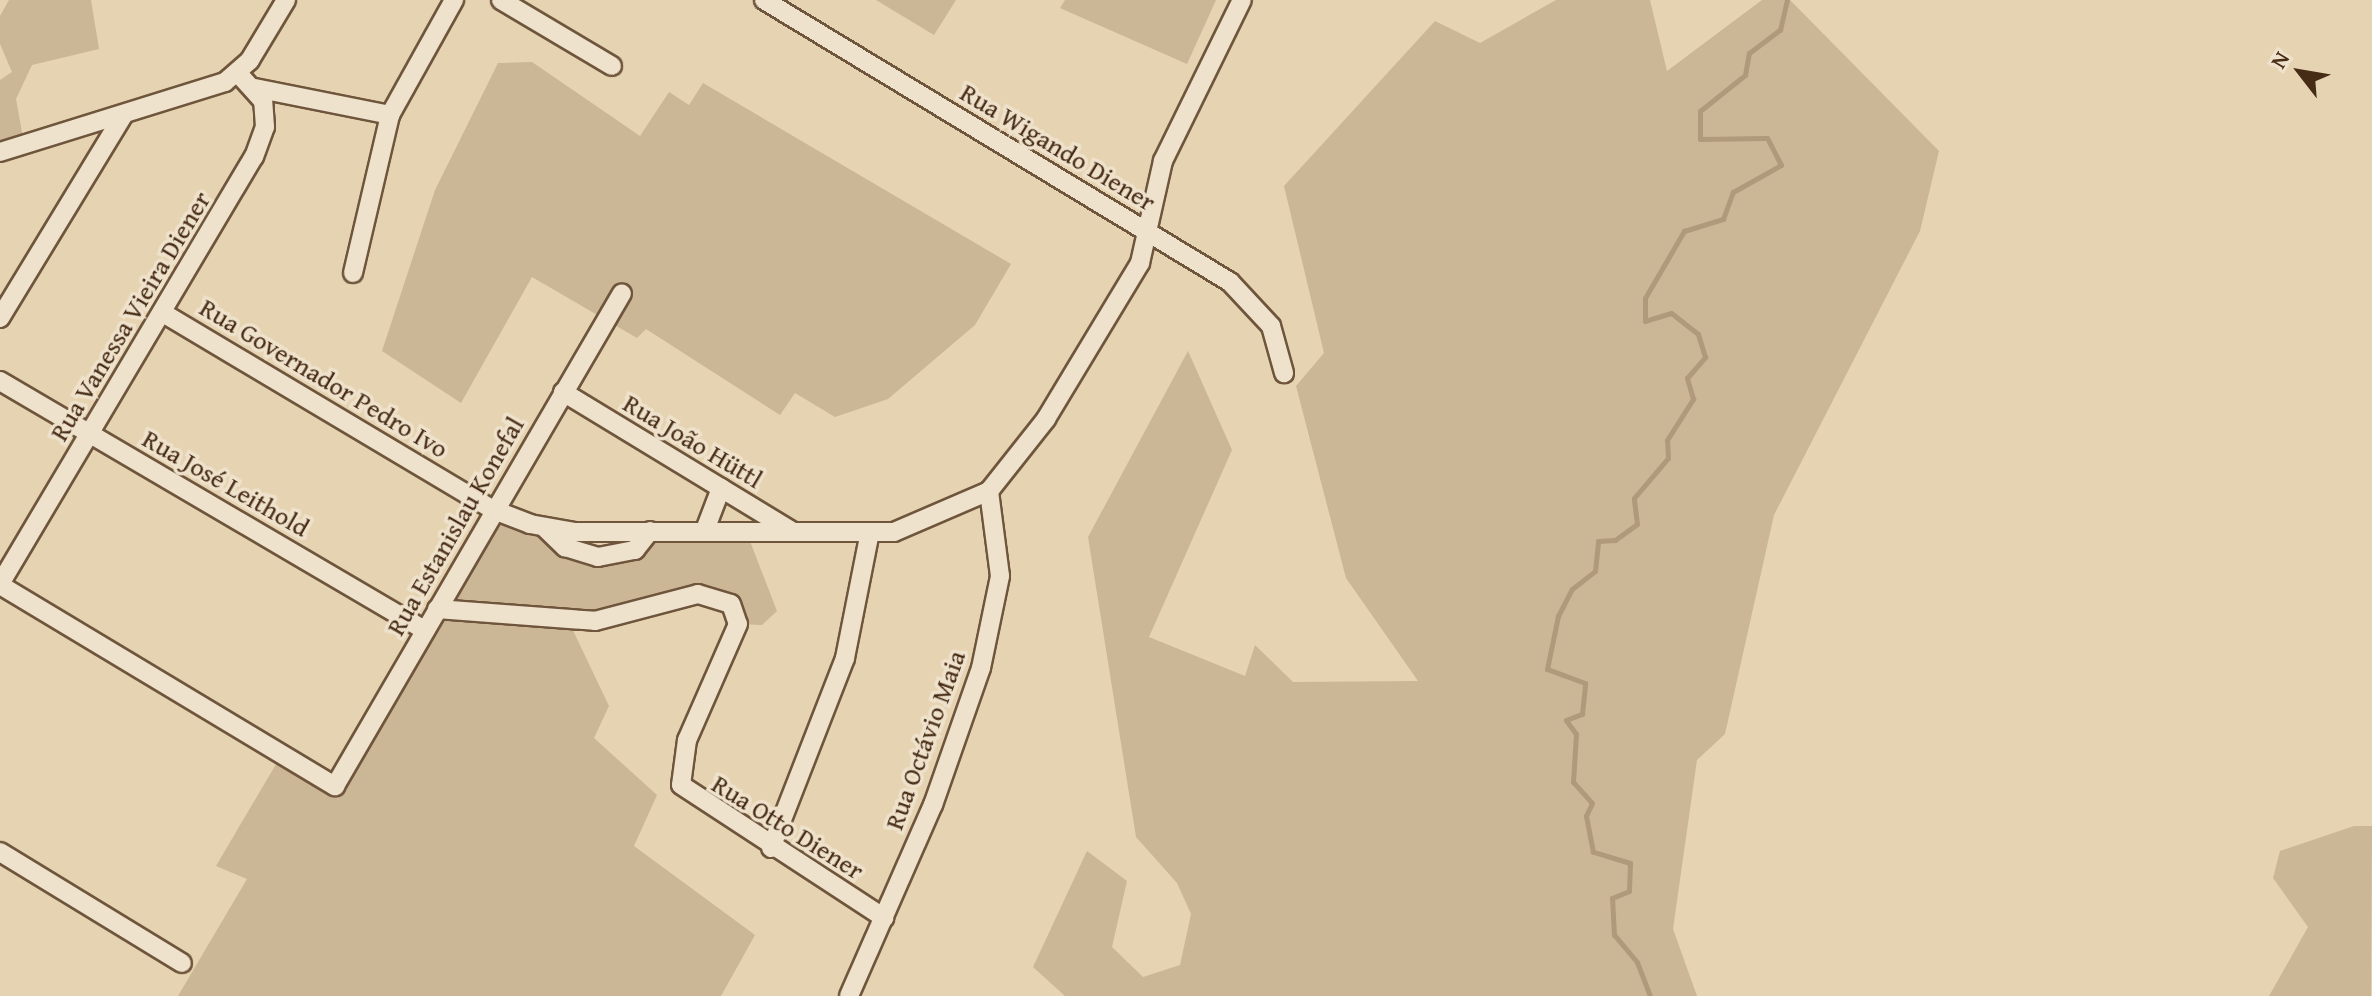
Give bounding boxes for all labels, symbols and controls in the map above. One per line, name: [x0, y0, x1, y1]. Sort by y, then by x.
north arrow: [2260, 32, 2340, 112]
text: N: [2262, 45, 2297, 74]
street label: Rua Wigando Diener: [955, 76, 1161, 218]
street label: Rua Vanessa Vieira Diener: [43, 186, 217, 446]
street label: Rua Governador Pedro Ivo: [194, 292, 454, 464]
street label: Rua João Hüttl: [618, 387, 768, 495]
street label: Rua Estanislau Konefal: [380, 411, 530, 641]
street label: Rua José Leithold: [137, 423, 315, 543]
street label: Rua Octávio Maia: [878, 646, 972, 834]
street label: Rua Otto Diener: [706, 768, 870, 886]

